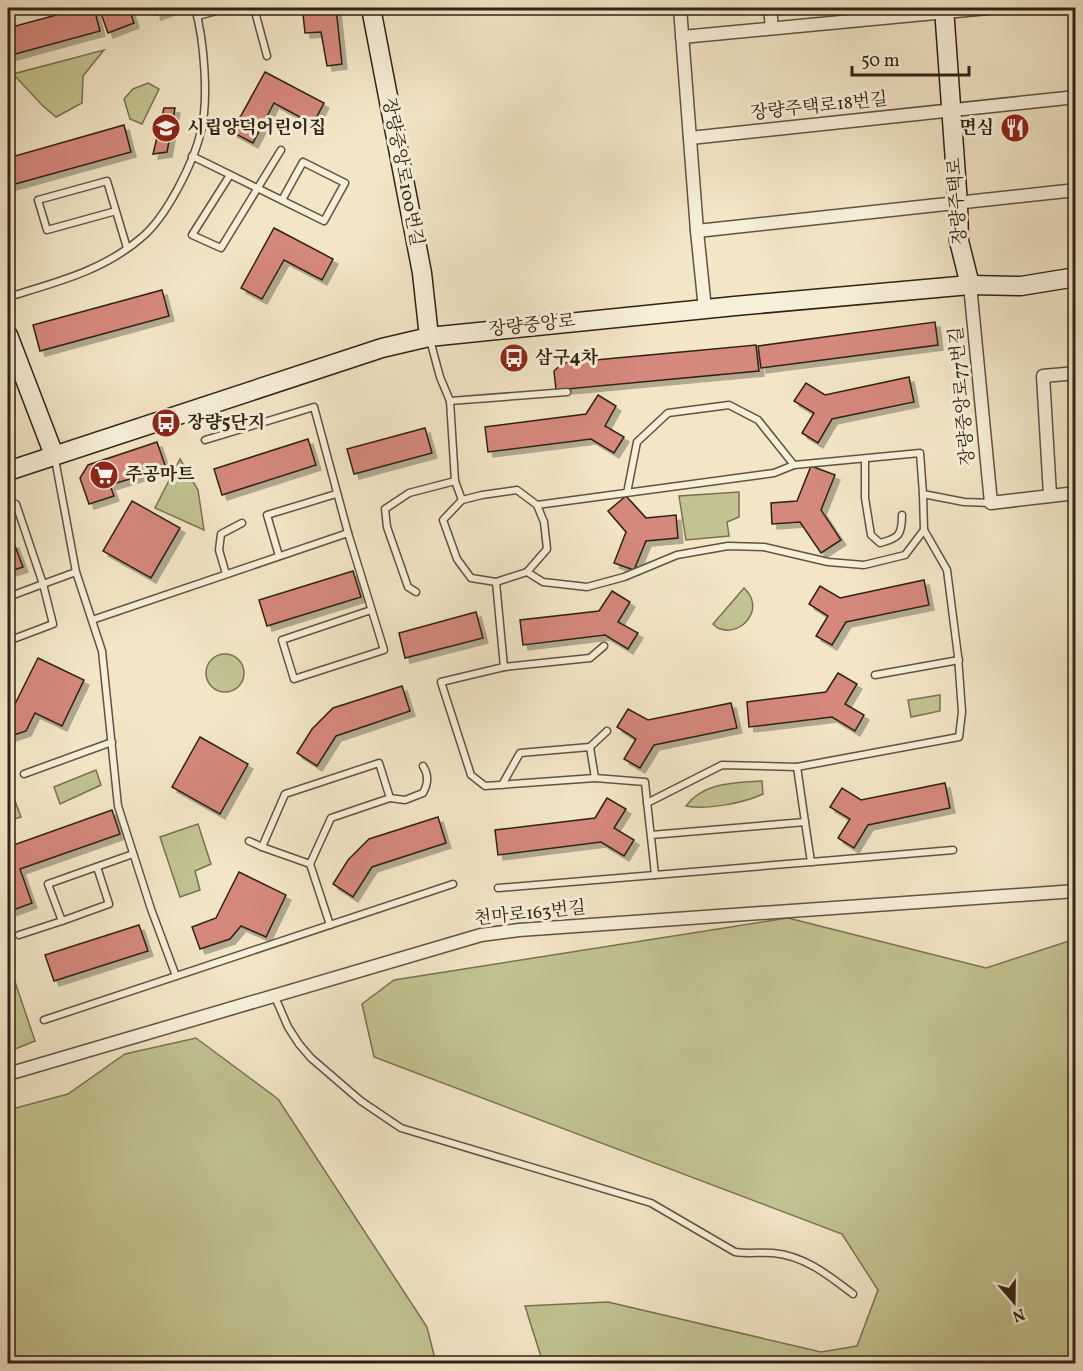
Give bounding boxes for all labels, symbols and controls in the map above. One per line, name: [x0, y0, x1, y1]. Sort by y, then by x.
scale bar: [852, 39, 969, 77]
text: 50 m: [861, 49, 900, 74]
street label: 장량주택로18번길: [749, 87, 889, 127]
street label: 장량중앙로100번길: [375, 96, 429, 248]
school or university icon: 시립양덕어린이집: [150, 112, 182, 144]
restaurant icon: 면심: [999, 112, 1031, 144]
place label: 시립양덕어린이집: [187, 116, 326, 141]
place label: 면심: [959, 116, 994, 141]
street label: 장량주택로: [942, 157, 974, 245]
street label: 장량중앙로: [487, 309, 577, 343]
street label: 장량중앙로77번길: [944, 326, 982, 466]
bus stop icon: 삼구4차: [498, 342, 530, 374]
place label: 삼구4차: [535, 346, 599, 371]
bus stop icon: 장량5단지: [150, 407, 182, 439]
place label: 장량5단지: [187, 411, 265, 436]
supermarket icon: 주공마트: [88, 459, 120, 491]
place label: 주공마트: [125, 463, 195, 488]
street label: 천마로163번길: [473, 896, 587, 932]
north arrow: [984, 1272, 1044, 1332]
text: N: [1009, 1302, 1028, 1327]

